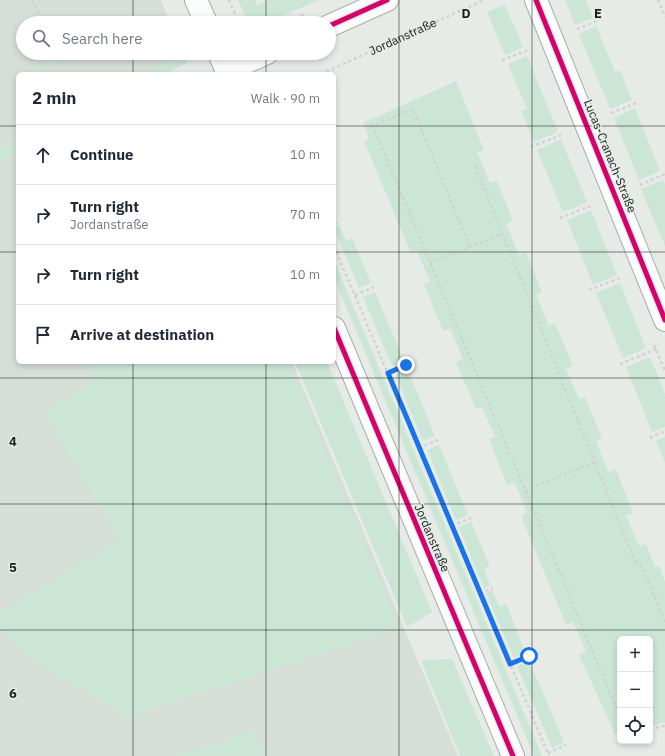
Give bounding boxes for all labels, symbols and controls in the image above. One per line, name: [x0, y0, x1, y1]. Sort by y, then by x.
text: D: [461, 5, 471, 22]
text: E: [594, 5, 602, 22]
street label: Jordanstraße: [367, 14, 439, 58]
search box: [16, 16, 336, 60]
icon: search: [30, 27, 52, 49]
text: Search here: [62, 29, 142, 48]
text: 2 min: [32, 87, 76, 109]
text: Walk · 90 m: [251, 90, 320, 107]
street label: Lucas-Cranach-Straße: [581, 97, 640, 215]
icon: ahead: [32, 144, 54, 166]
text: Continue: [70, 145, 134, 164]
text: 10 m: [290, 146, 320, 163]
text: Turn right: [70, 197, 139, 216]
icon: right: [32, 204, 54, 226]
text: 70 m: [290, 206, 320, 223]
text: Jordanstraße: [70, 216, 148, 233]
icon: right: [32, 264, 54, 286]
text: Turn right: [70, 265, 139, 284]
text: 10 m: [290, 266, 320, 283]
icon: arrive: [32, 324, 54, 346]
text: Arrive at destination: [70, 325, 214, 344]
route end: [397, 356, 415, 374]
text: 4: [9, 433, 17, 450]
street label: Jordanstraße: [411, 502, 454, 574]
text: 5: [9, 559, 17, 576]
map controls: [617, 636, 653, 744]
button: +: [617, 636, 653, 672]
route start: [520, 647, 538, 665]
button: −: [617, 672, 653, 708]
text: 6: [9, 685, 17, 702]
button: locate: [617, 708, 653, 744]

